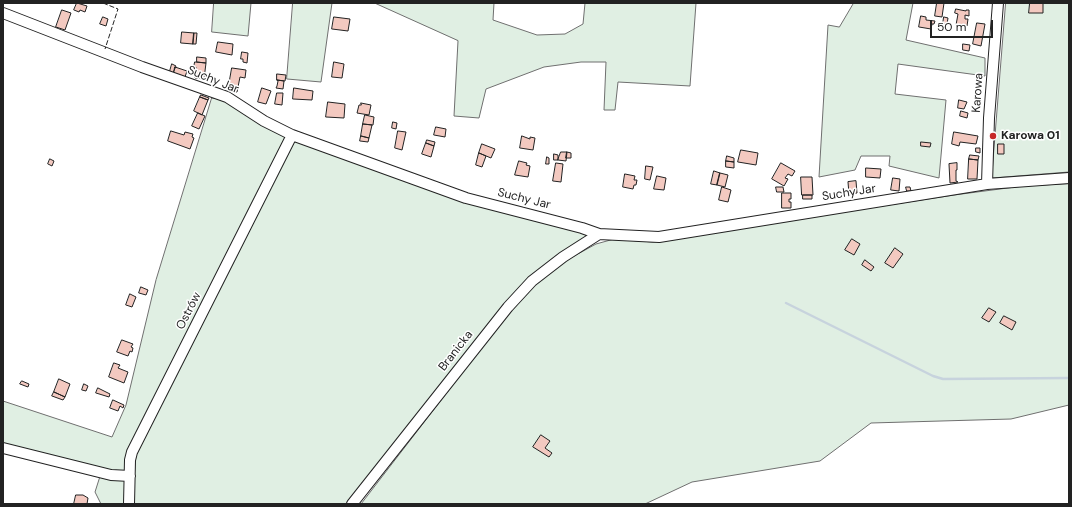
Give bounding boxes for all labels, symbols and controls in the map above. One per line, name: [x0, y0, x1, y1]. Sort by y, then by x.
scale bar: [932, 12, 995, 38]
text: 50 m: [937, 19, 966, 35]
street label: Suchy Jar: [185, 63, 241, 97]
street label: Karowa: [969, 73, 987, 113]
place label: Karowa 01: [1001, 129, 1060, 143]
marker: Karowa 01: [988, 131, 998, 141]
street label: Suchy Jar: [821, 182, 877, 204]
street label: Suchy Jar: [496, 185, 552, 213]
street label: Ostrów: [174, 290, 204, 332]
street label: Branicka: [436, 328, 476, 374]

